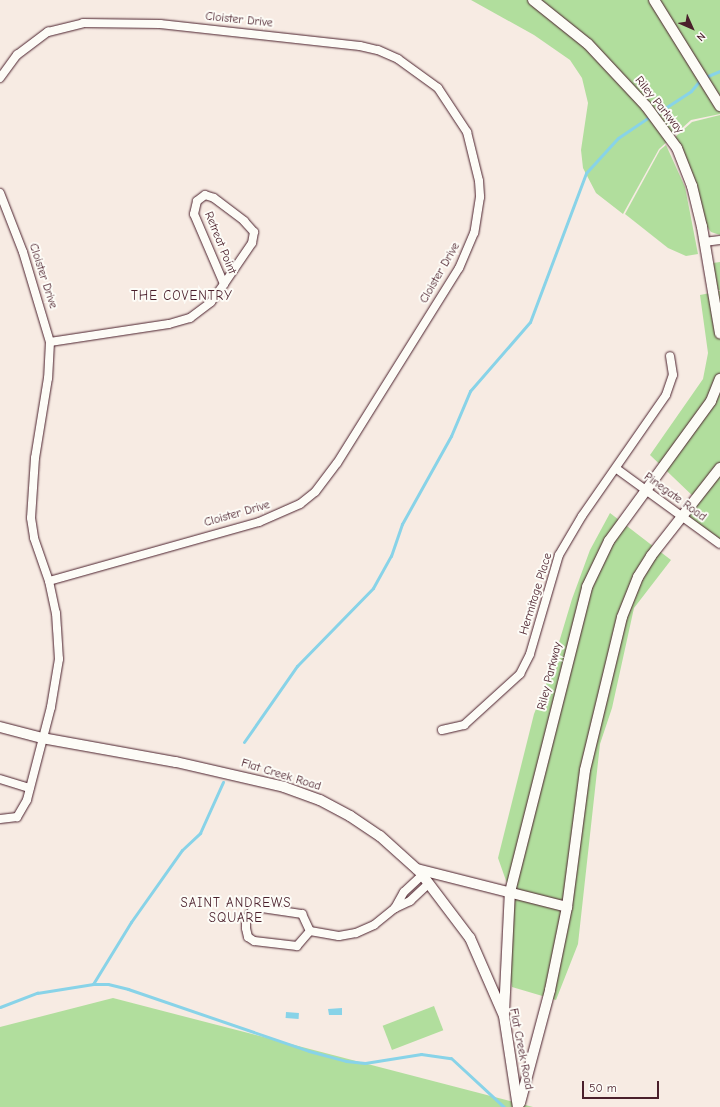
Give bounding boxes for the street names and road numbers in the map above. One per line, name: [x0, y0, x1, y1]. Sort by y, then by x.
street label: Cloister Drive: [205, 9, 273, 31]
street label: Riley Parkway: [632, 74, 686, 136]
street label: Retreat Point: [201, 210, 239, 276]
street label: Cloister Drive: [417, 240, 463, 306]
street label: Cloister Drive: [26, 242, 60, 310]
street label: Pinegate Road: [641, 470, 709, 524]
street label: Cloister Drive: [202, 498, 272, 530]
street label: Hermitage Place: [517, 551, 555, 637]
street label: Riley Parkway: [535, 641, 565, 711]
street label: Flat Creek Road: [239, 756, 323, 794]
street label: Flat Creek Road: [506, 1007, 536, 1091]

